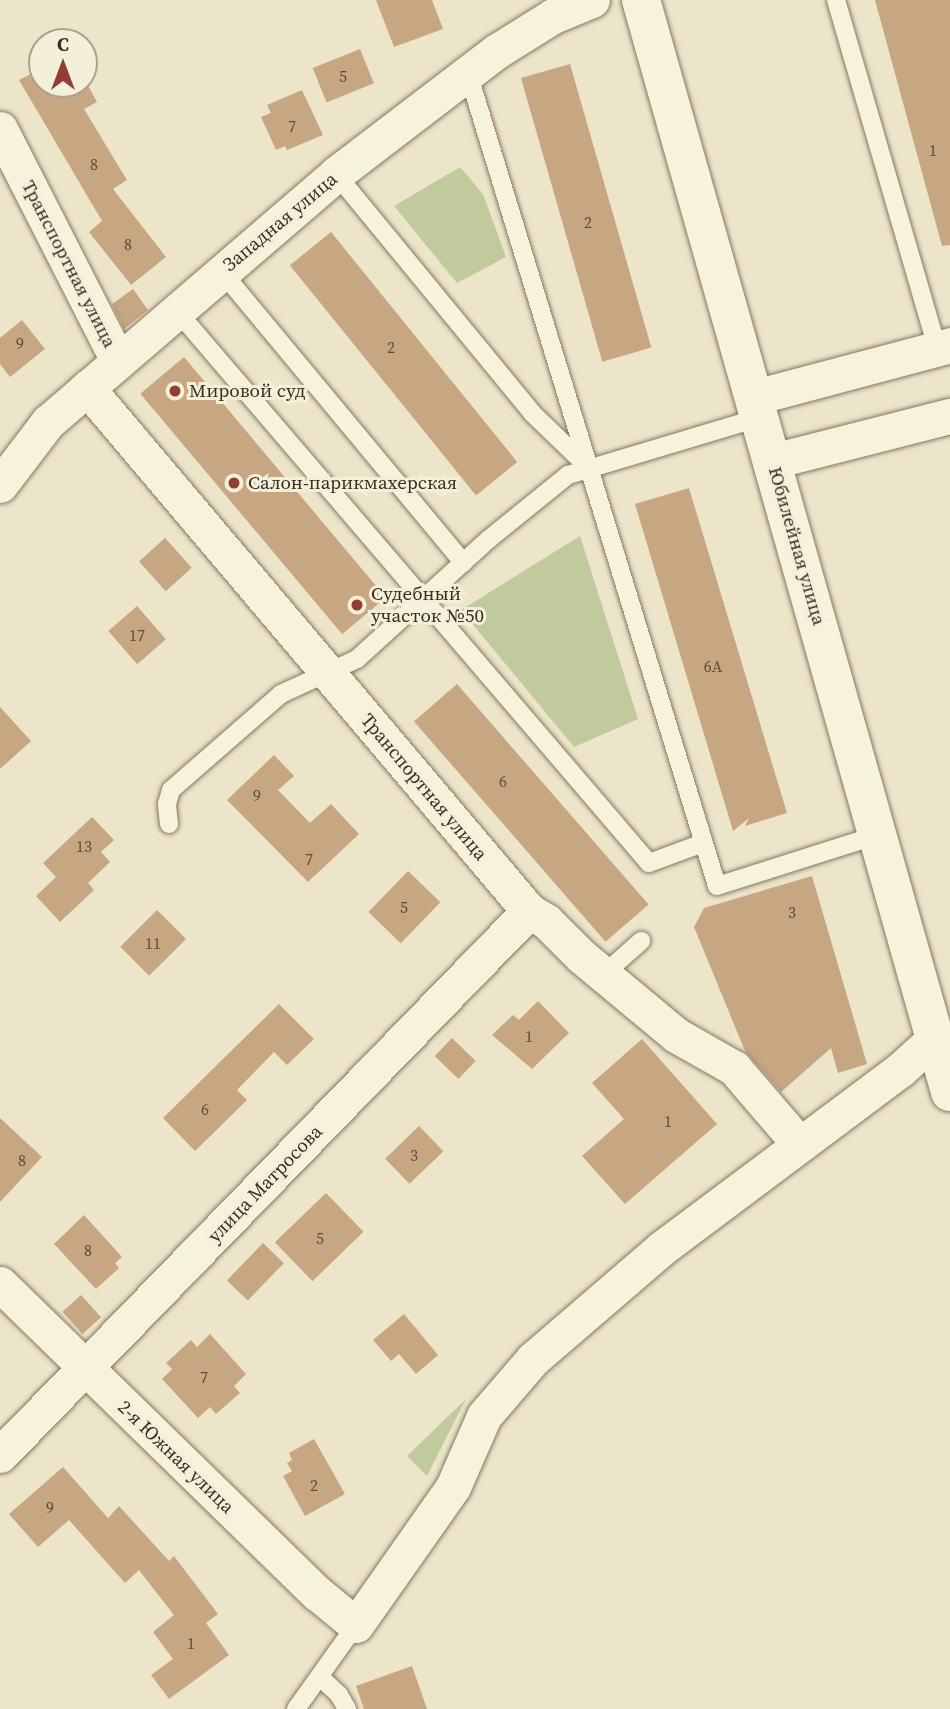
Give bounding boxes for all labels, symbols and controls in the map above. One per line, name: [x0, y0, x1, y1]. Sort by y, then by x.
north arrow: [28, 28, 98, 98]
text: С: [57, 31, 69, 57]
house number: 5: [339, 66, 347, 86]
house number: 7: [288, 116, 296, 136]
house number: 1: [929, 140, 937, 160]
house number: 8: [90, 154, 98, 174]
street label: Западная улица: [218, 168, 342, 276]
street label: Транспортная улица: [17, 177, 121, 351]
house number: 2: [584, 212, 592, 232]
house number: 8: [124, 234, 132, 254]
house number: 9: [16, 333, 24, 353]
house number: 2: [387, 337, 395, 357]
place label: Мировой суд: [189, 380, 305, 402]
marker: Мировой суд: [167, 383, 183, 399]
street label: Юбилейная улица: [763, 464, 831, 628]
place label: Салон-парикмахерская: [248, 472, 457, 494]
marker: Салон-парикмахерская: [226, 475, 242, 491]
place label: Судебный участок №50: [371, 583, 484, 627]
marker: Судебный участок №50: [349, 597, 365, 613]
house number: 17: [129, 625, 145, 645]
house number: 6А: [704, 656, 722, 676]
street label: Транспортная улица: [356, 709, 492, 865]
house number: 6: [499, 771, 507, 791]
house number: 9: [253, 785, 261, 805]
house number: 13: [76, 836, 92, 856]
house number: 7: [305, 849, 313, 869]
house number: 5: [400, 897, 408, 917]
house number: 3: [788, 902, 796, 922]
house number: 11: [145, 933, 161, 953]
house number: 1: [525, 1026, 533, 1046]
house number: 6: [201, 1099, 209, 1119]
house number: 1: [664, 1111, 672, 1131]
street label: улица Матросова: [203, 1120, 327, 1248]
house number: 3: [410, 1145, 418, 1165]
house number: 8: [18, 1150, 26, 1170]
house number: 5: [316, 1228, 324, 1248]
house number: 8: [84, 1240, 92, 1260]
house number: 7: [200, 1367, 208, 1387]
street label: 2-я Южная улица: [113, 1396, 239, 1518]
house number: 2: [310, 1475, 318, 1495]
house number: 9: [46, 1497, 54, 1517]
house number: 1: [187, 1633, 195, 1653]

